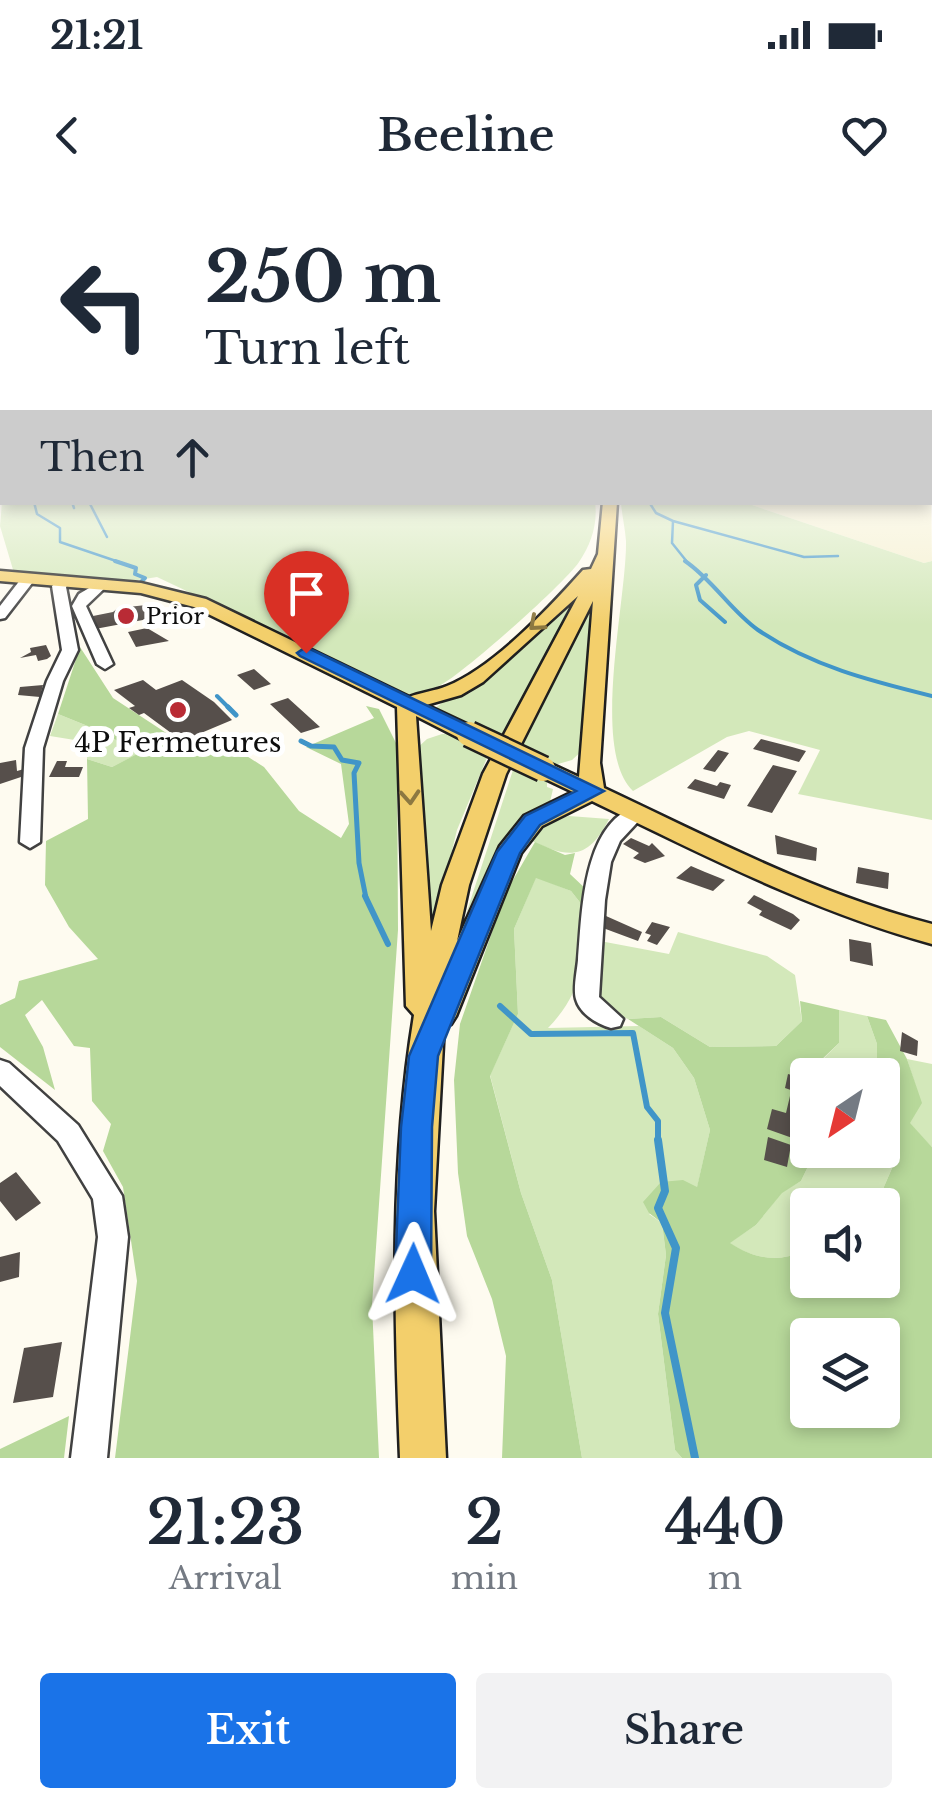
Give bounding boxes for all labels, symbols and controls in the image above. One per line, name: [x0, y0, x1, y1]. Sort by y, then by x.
text: 21:21: [50, 12, 143, 59]
text: Beeline: [377, 107, 555, 163]
icon: back: [40, 108, 95, 163]
icon: heart: [837, 108, 892, 163]
text: 250 m: [205, 234, 441, 321]
icon: left: [40, 240, 170, 370]
text: Turn left: [205, 320, 410, 376]
icon: ahead: [165, 430, 220, 485]
text: Then: [40, 434, 145, 481]
pin: [264, 551, 349, 654]
icon: arrive: [279, 566, 334, 621]
place label: Prior: [146, 603, 204, 630]
marker: Prior: [115, 605, 137, 627]
one-way arrow: [530, 613, 548, 631]
marker: 4P Fermetures: [167, 699, 189, 721]
place label: 4P Fermetures: [74, 725, 282, 760]
one-way arrow: [399, 790, 421, 806]
north arrow: [790, 1058, 900, 1168]
map controls: [790, 1058, 900, 1428]
button: sound: [790, 1188, 900, 1298]
position arrow: [361, 1222, 465, 1326]
button: layers: [790, 1318, 900, 1428]
text: 21:23: [146, 1486, 304, 1560]
text: 2: [465, 1486, 504, 1560]
text: 440: [664, 1486, 786, 1560]
text: Arrival: [169, 1558, 282, 1598]
text: min: [451, 1558, 518, 1598]
text: m: [708, 1558, 742, 1598]
button: Exit: [40, 1673, 456, 1788]
button: Share: [476, 1673, 892, 1788]

